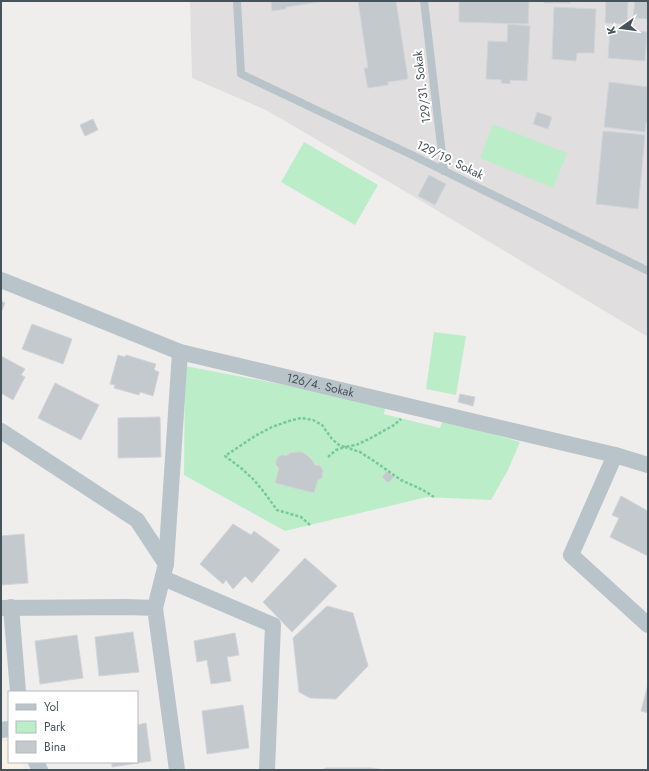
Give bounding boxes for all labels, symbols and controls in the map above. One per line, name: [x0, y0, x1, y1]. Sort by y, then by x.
north arrow: [601, 8, 641, 48]
text: K: [603, 24, 620, 36]
street label: 129/31. Sokak: [409, 49, 435, 124]
street label: 129/19. Sokak: [413, 136, 487, 184]
street label: 126/4. Sokak: [285, 368, 357, 402]
legend: [8, 691, 138, 763]
text: Yol: [44, 698, 59, 716]
text: Park: [44, 718, 66, 736]
text: Bina: [44, 738, 66, 756]

